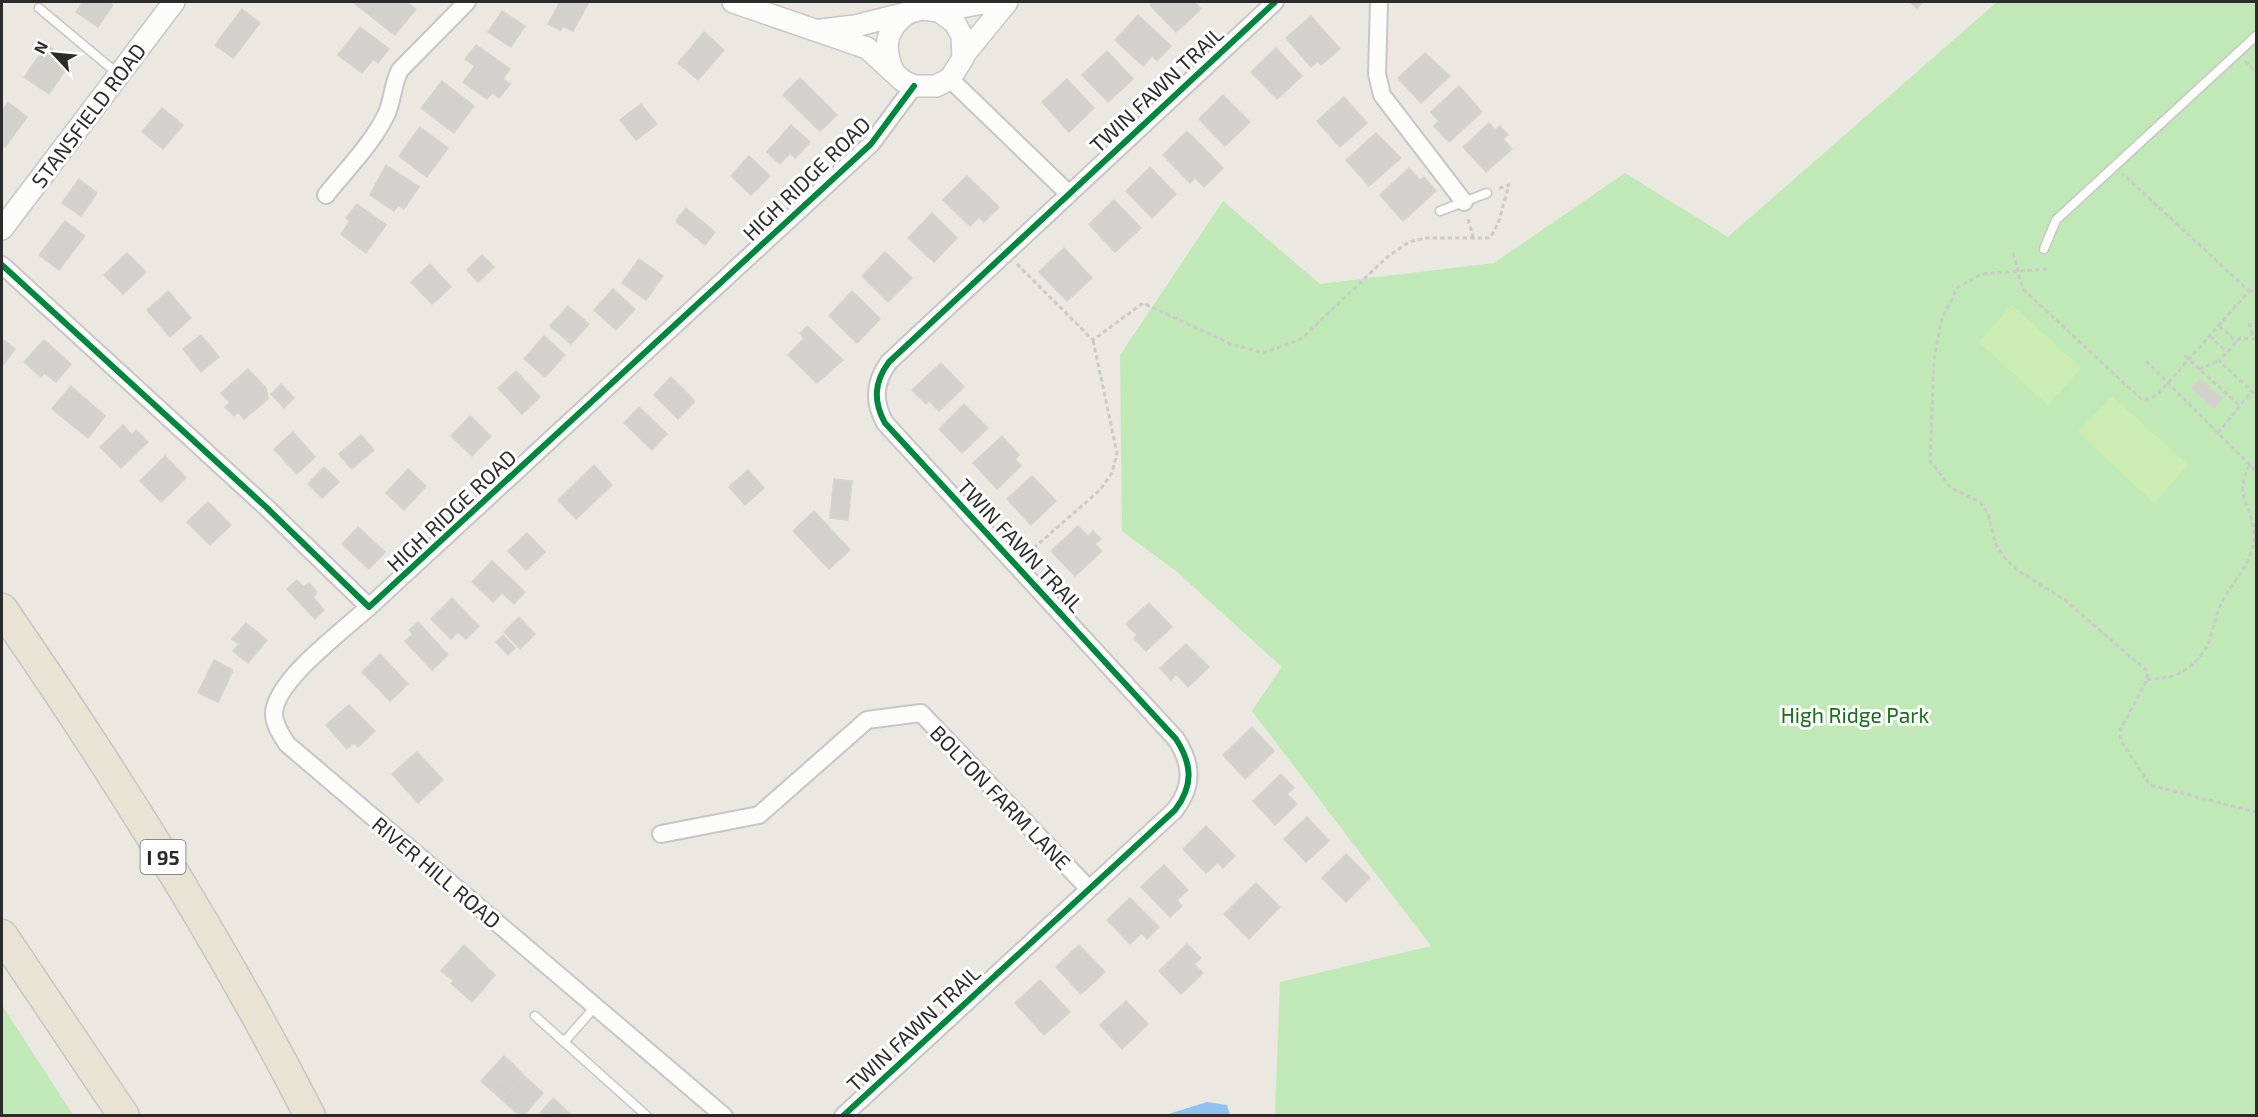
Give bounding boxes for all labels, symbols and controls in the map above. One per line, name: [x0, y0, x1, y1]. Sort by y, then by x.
street label: TWIN FAWN TRAIL: [1084, 21, 1228, 157]
north arrow: [24, 24, 84, 84]
street label: STANSFIELD ROAD: [25, 38, 151, 192]
street label: HIGH RIDGE ROAD: [737, 111, 875, 245]
street label: HIGH RIDGE ROAD: [381, 444, 521, 576]
street label: TWIN FAWN TRAIL: [953, 473, 1089, 617]
park label: High Ridge Park: [1781, 702, 1930, 727]
street label: BOLTON FARM LANE: [926, 720, 1076, 874]
street label: RIVER HILL ROAD: [368, 811, 506, 933]
road number: I 95: [140, 840, 186, 874]
street label: TWIN FAWN TRAIL: [841, 960, 985, 1096]

